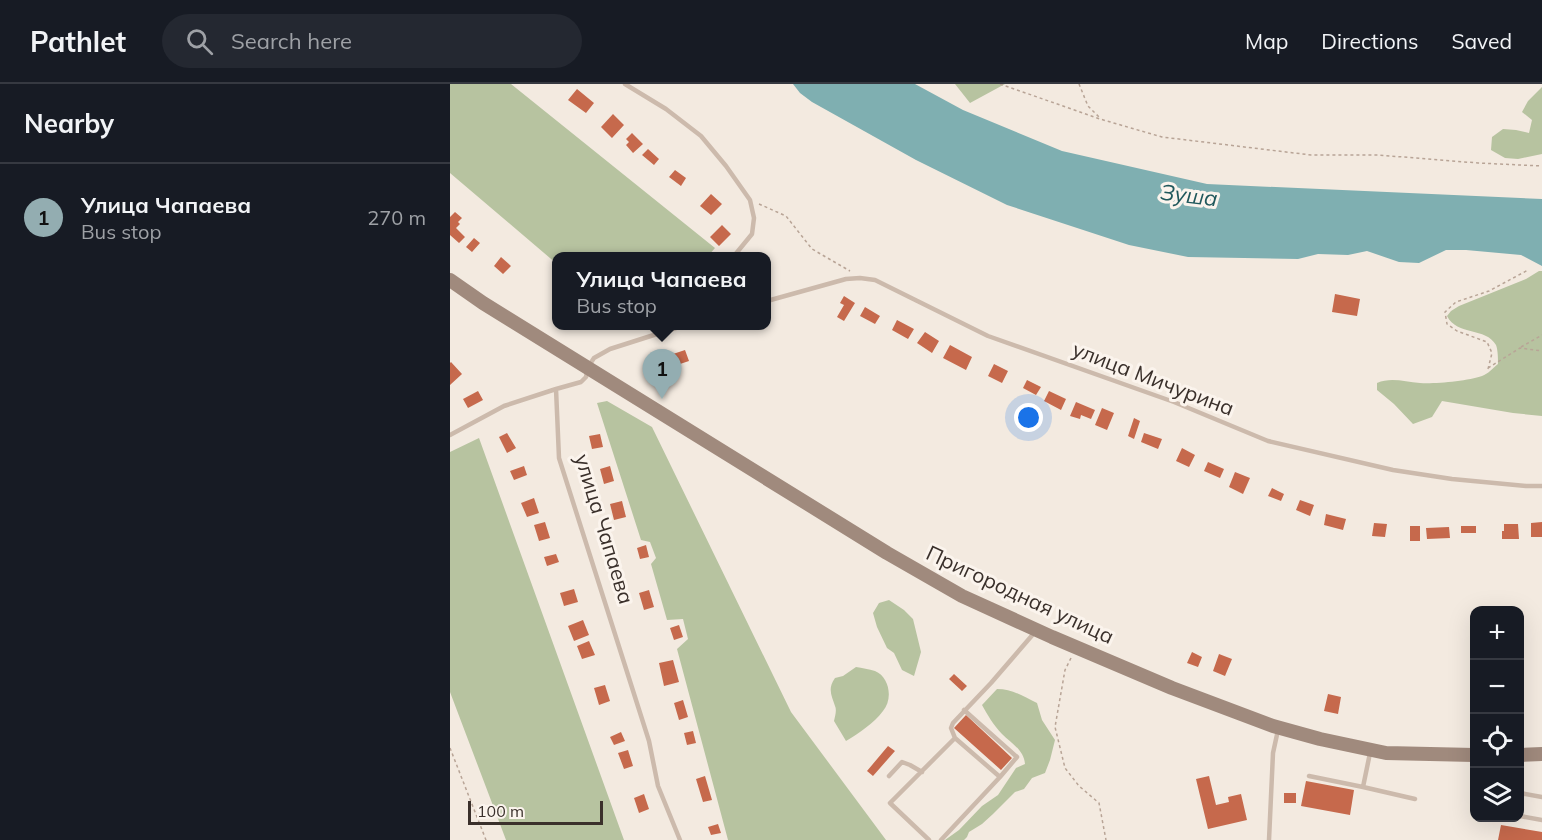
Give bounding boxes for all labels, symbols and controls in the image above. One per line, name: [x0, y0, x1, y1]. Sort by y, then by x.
search box: [162, 14, 582, 68]
text: Pathlet: [30, 24, 126, 59]
icon: search: [183, 25, 216, 58]
text: Search here: [231, 27, 352, 55]
text: Map: [1245, 28, 1288, 54]
text: Directions: [1321, 28, 1418, 54]
text: Saved: [1451, 28, 1512, 54]
text: Nearby: [24, 107, 114, 140]
water label: Зуша: [1159, 178, 1219, 212]
text: Улица Чапаева: [81, 191, 251, 219]
text: 1: [38, 205, 50, 230]
text: 270 m: [367, 205, 426, 230]
text: Bus stop: [81, 219, 161, 244]
popup: [552, 252, 771, 330]
text: Улица Чапаева: [576, 265, 747, 293]
text: Bus stop: [576, 293, 657, 318]
street label: улица Мичурина: [1069, 335, 1238, 421]
pin: 1: [642, 350, 682, 399]
your location: [1014, 403, 1043, 432]
street label: улица Чапаева: [570, 451, 640, 607]
street label: Пригородная улица: [922, 539, 1118, 649]
map controls: [1470, 606, 1524, 822]
button: +: [1470, 606, 1524, 660]
button: −: [1470, 660, 1524, 714]
button: locate: [1470, 714, 1524, 768]
button: layers: [1470, 768, 1524, 822]
scale bar: [468, 798, 603, 826]
text: 100 m: [477, 801, 524, 821]

